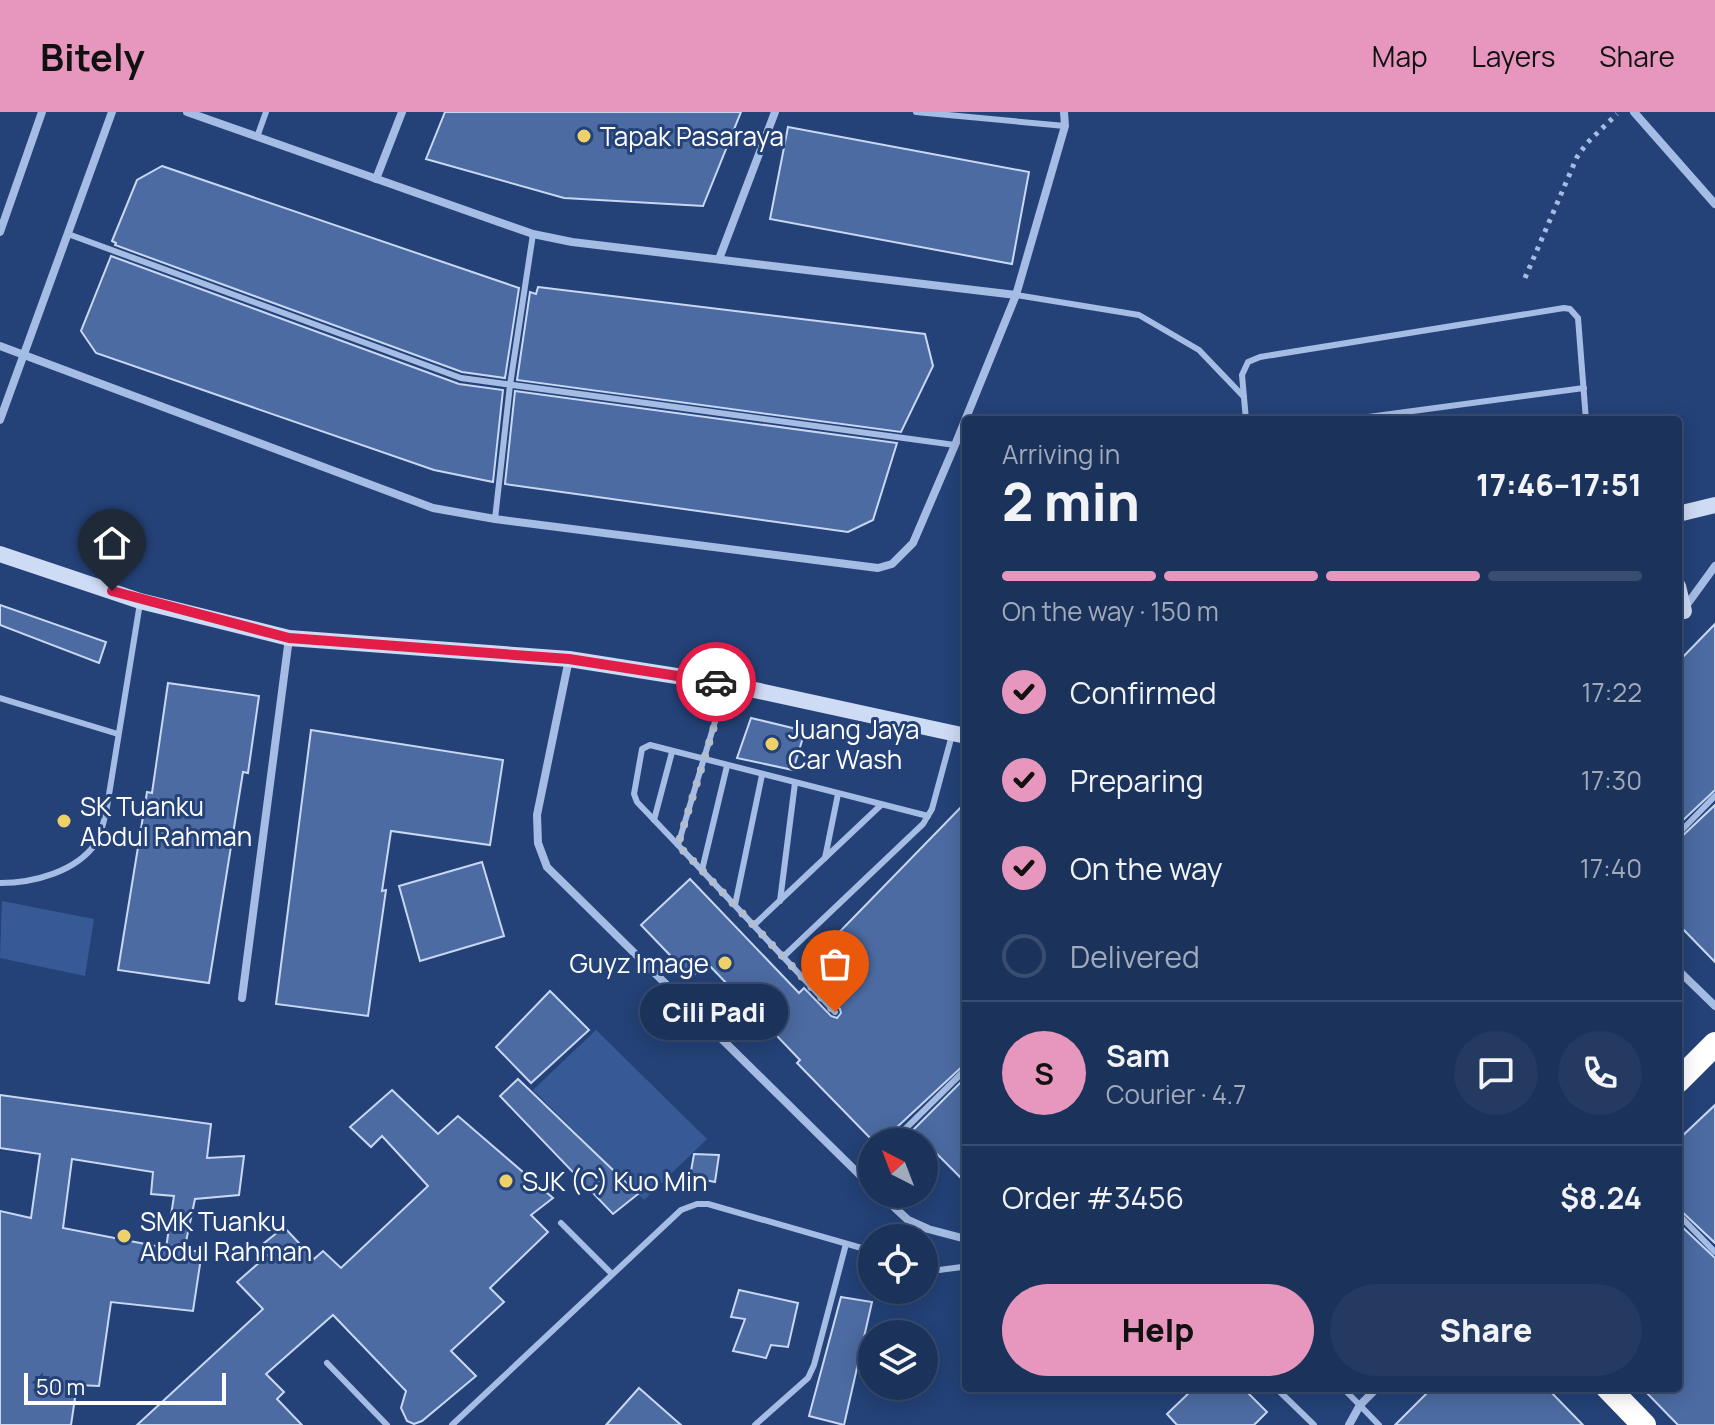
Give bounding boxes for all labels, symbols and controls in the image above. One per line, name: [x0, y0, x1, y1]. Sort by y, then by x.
text: Bitely: [40, 30, 145, 82]
text: Map: [1372, 37, 1428, 75]
text: Layers: [1472, 37, 1555, 75]
text: Share: [1599, 37, 1675, 75]
place label: Tapak Pasaraya: [600, 118, 784, 154]
marker: Tapak Pasaraya: [575, 127, 593, 145]
text: Arriving in: [1002, 436, 1120, 472]
text: 17:46–17:51: [1476, 464, 1642, 505]
text: 2 min: [1002, 466, 1140, 537]
pin: [78, 509, 146, 591]
icon: home: [90, 521, 134, 565]
text: On the way · 150 m: [1002, 593, 1219, 629]
courier: [676, 642, 756, 722]
icon: car: [694, 660, 738, 704]
icon: check: [1002, 670, 1046, 714]
text: Confirmed: [1070, 672, 1217, 713]
text: 17:22: [1581, 674, 1642, 710]
place label: Juang Jaya Car Wash: [788, 711, 919, 777]
marker: Juang Jaya Car Wash: [763, 735, 781, 753]
icon: check: [1002, 758, 1046, 802]
text: Preparing: [1070, 760, 1204, 801]
text: 17:30: [1581, 762, 1642, 798]
place label: SK Tuanku Abdul Rahman: [80, 788, 252, 854]
marker: SK Tuanku Abdul Rahman: [55, 812, 73, 830]
icon: check: [1002, 846, 1046, 890]
text: On the way: [1070, 848, 1223, 889]
text: 17:40: [1580, 850, 1642, 886]
pin: [801, 930, 869, 1012]
text: Delivered: [1070, 936, 1200, 977]
icon: bag: [813, 942, 857, 986]
place label: Guyz Image: [569, 945, 709, 981]
marker: Guyz Image: [716, 954, 734, 972]
callout: Cili Padi: [639, 984, 787, 1040]
text: Cili Padi: [662, 994, 766, 1030]
button: chat: [1454, 1031, 1538, 1115]
button: phone: [1558, 1031, 1642, 1115]
text: Sam: [1106, 1035, 1170, 1076]
text: S: [1034, 1053, 1054, 1094]
text: Courier · 4.7: [1106, 1076, 1246, 1112]
north arrow: [858, 1128, 938, 1208]
map controls: [858, 1128, 938, 1400]
place label: SJK (C) Kuo Min: [522, 1163, 707, 1199]
marker: SJK (C) Kuo Min: [497, 1172, 515, 1190]
text: Order #3456: [1002, 1177, 1184, 1218]
text: $8.24: [1560, 1177, 1642, 1218]
place label: SMK Tuanku Abdul Rahman: [140, 1203, 312, 1269]
button: locate: [858, 1224, 938, 1304]
marker: SMK Tuanku Abdul Rahman: [115, 1227, 133, 1245]
button: Help: [1002, 1284, 1314, 1376]
button: Share: [1330, 1284, 1642, 1376]
button: layers: [858, 1320, 938, 1400]
scale bar: [24, 1369, 226, 1405]
text: 50 m: [36, 1372, 85, 1402]

